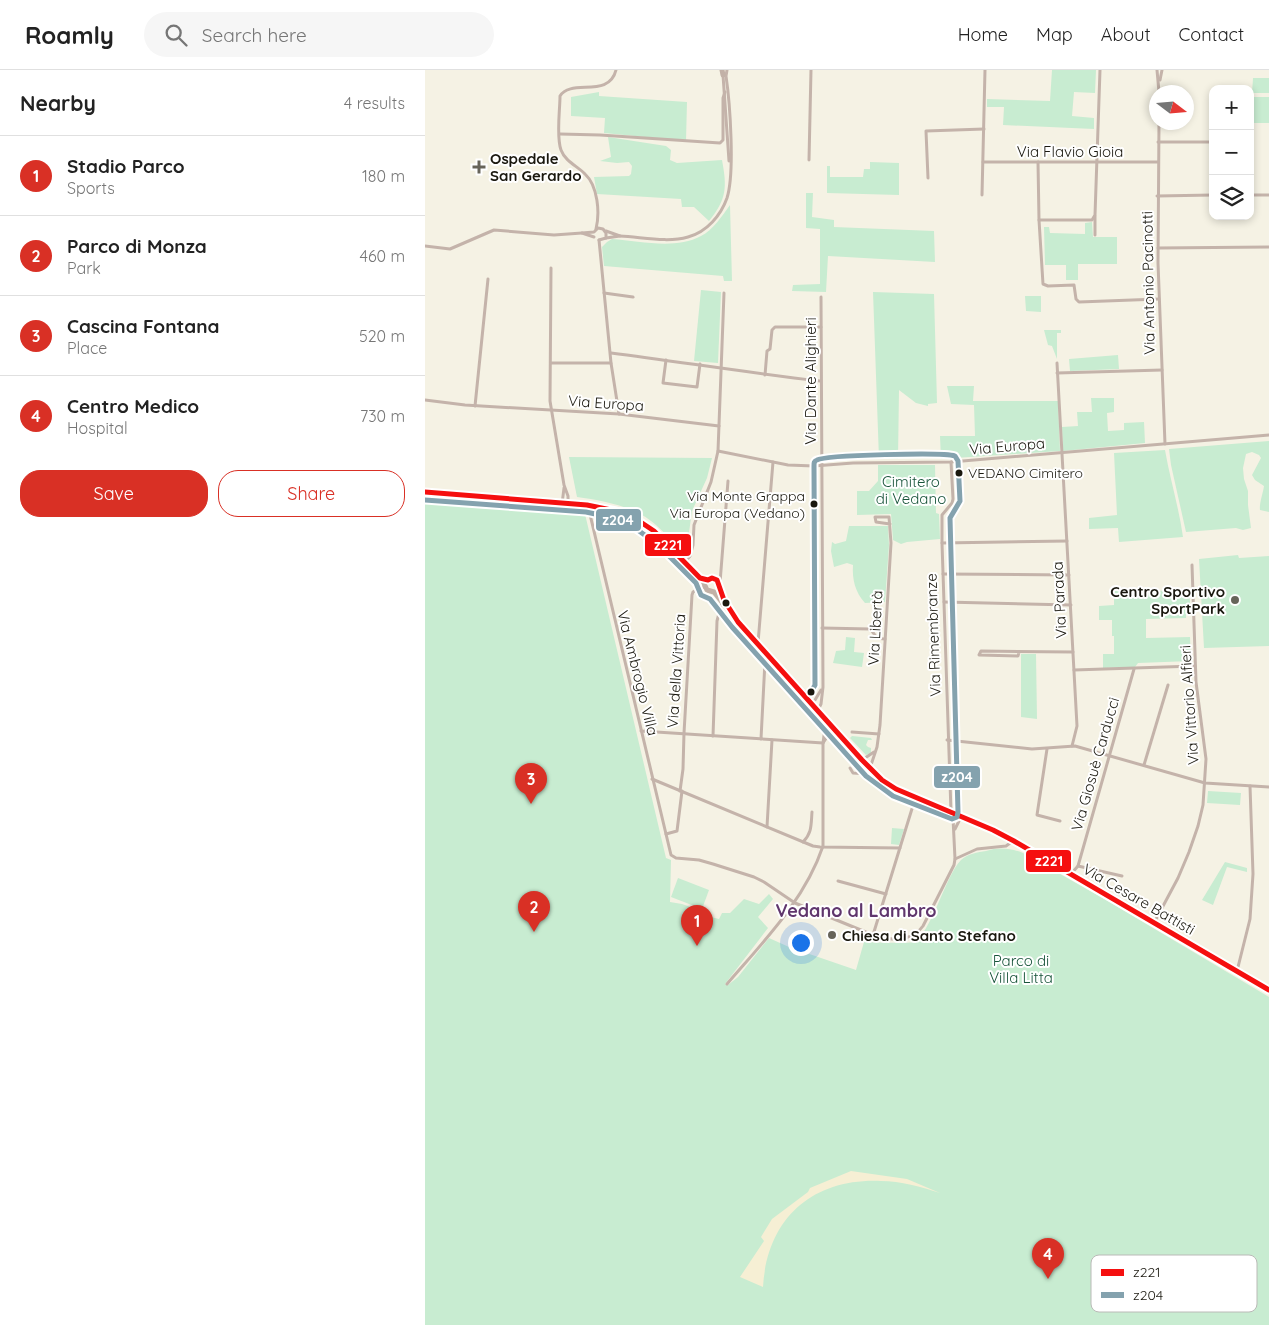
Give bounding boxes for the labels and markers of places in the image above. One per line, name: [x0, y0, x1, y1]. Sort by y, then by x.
place label: Ospedale San Gerardo: [490, 149, 582, 185]
marker: Ospedale San Gerardo: [472, 160, 486, 174]
place label: VEDANO Cimitero: [968, 464, 1083, 482]
marker: VEDANO Cimitero: [954, 468, 964, 478]
place label: Via Monte Grappa Via Europa (Vedano): [669, 487, 805, 522]
marker: Via Monte Grappa Via Europa (Vedano): [809, 499, 819, 509]
place label: Centro Sportivo SportPark: [1110, 582, 1225, 618]
marker: Centro Sportivo SportPark: [1229, 594, 1241, 606]
unlabelled marker: [721, 598, 731, 608]
unlabelled marker: [806, 687, 816, 697]
pin: 3: [515, 763, 547, 804]
pin: 2: [518, 891, 550, 932]
pin: 1: [681, 905, 713, 946]
place label: Chiesa di Santo Stefano: [842, 926, 1016, 945]
marker: Chiesa di Santo Stefano: [826, 929, 838, 941]
pin: 4: [1032, 1238, 1064, 1279]

